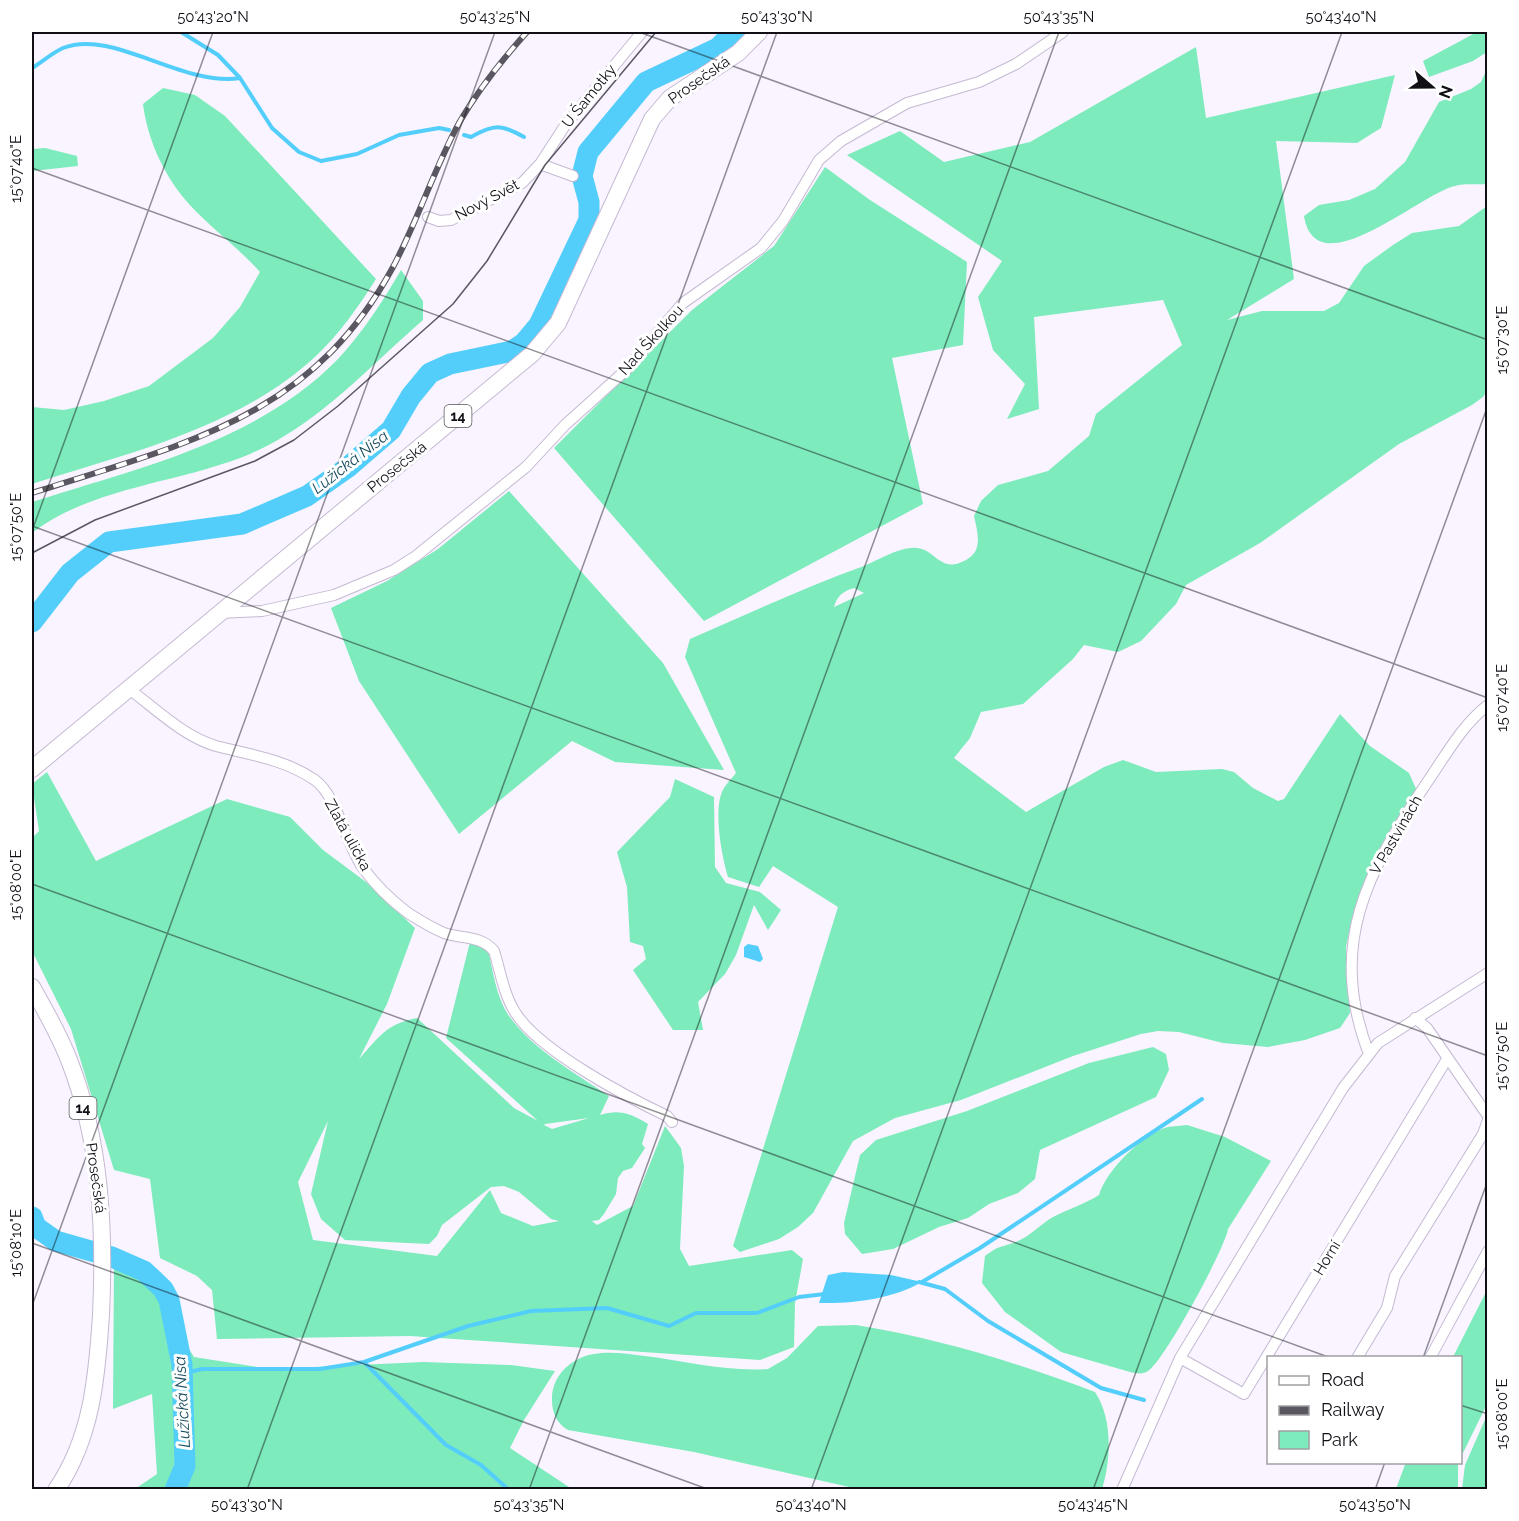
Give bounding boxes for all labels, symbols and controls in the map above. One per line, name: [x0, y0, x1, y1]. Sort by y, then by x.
text: 50°43'20"N: [177, 8, 249, 26]
text: 50°43'25"N: [460, 8, 530, 26]
text: 50°43'30"N: [741, 8, 813, 26]
text: 50°43'35"N: [1024, 8, 1094, 26]
text: 50°43'40"N: [1306, 8, 1376, 26]
street label: Prosečská: [665, 52, 733, 108]
north arrow: [1402, 57, 1462, 117]
street label: U Šamotky: [557, 60, 620, 131]
text: N: [1435, 83, 1457, 101]
text: 15°07'40"E: [7, 135, 25, 203]
street label: Nový Svět: [452, 176, 522, 224]
street label: Nad Školkou: [614, 301, 687, 379]
text: 15°07'30"E: [1493, 306, 1511, 374]
road number: 14: [444, 405, 472, 427]
water label: Lužická Nisa: [308, 426, 392, 498]
street label: Prosečská: [364, 438, 430, 496]
text: 15°07'50"E: [7, 493, 25, 561]
text: 15°07'40"E: [1493, 664, 1511, 732]
street label: V Pastvinách: [1366, 792, 1426, 878]
street label: Zlatá ulička: [321, 796, 375, 874]
text: 15°08'00"E: [7, 849, 25, 921]
text: 15°07'50"E: [1493, 1022, 1511, 1090]
road number: 14: [70, 1097, 97, 1119]
street label: Prosečská: [82, 1142, 110, 1214]
text: 15°08'10"E: [7, 1209, 25, 1277]
street label: Horní: [1310, 1237, 1345, 1279]
water label: Lužická Nisa: [170, 1355, 194, 1448]
legend: [1267, 1356, 1462, 1464]
text: Road: [1321, 1369, 1364, 1390]
text: 15°08'00"E: [1493, 1378, 1511, 1450]
text: Railway: [1321, 1399, 1385, 1420]
text: Park: [1321, 1429, 1358, 1450]
text: 50°43'30"N: [211, 1496, 283, 1514]
text: 50°43'35"N: [494, 1496, 564, 1514]
text: 50°43'40"N: [776, 1496, 846, 1514]
text: 50°43'45"N: [1058, 1496, 1128, 1514]
text: 50°43'50"N: [1339, 1496, 1411, 1514]

